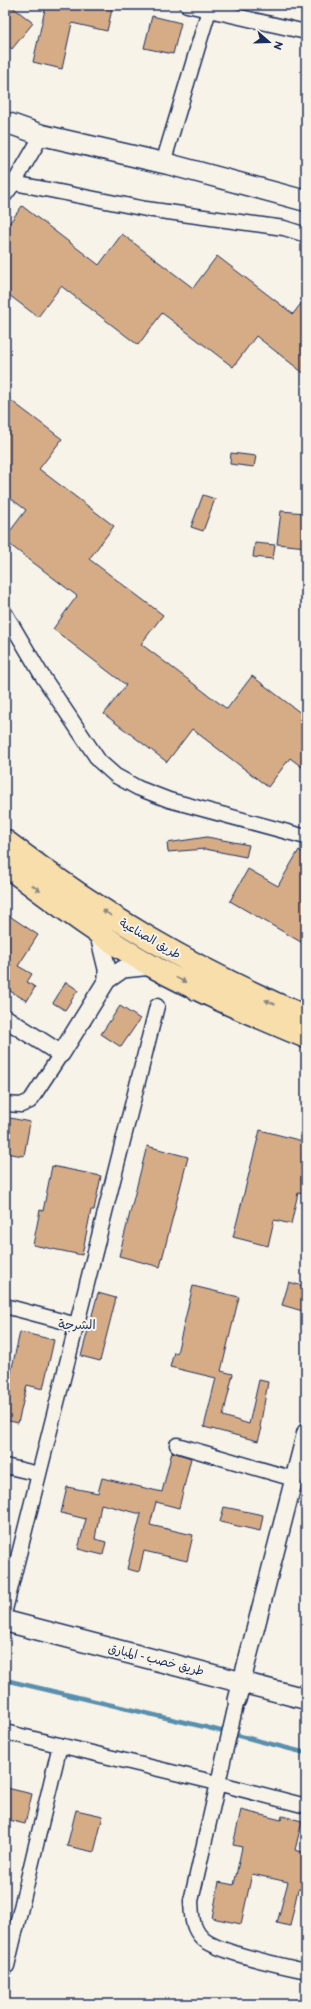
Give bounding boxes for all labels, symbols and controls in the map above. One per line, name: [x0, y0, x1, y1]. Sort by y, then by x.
north arrow: [249, 22, 289, 62]
text: N: [270, 39, 285, 51]
one-way arrow: [31, 884, 42, 892]
one-way arrow: [101, 910, 113, 917]
street label: طريق الصناعية: [117, 915, 183, 963]
one-way arrow: [175, 977, 187, 983]
one-way arrow: [264, 999, 276, 1005]
district label: الشرجة: [58, 1317, 96, 1333]
street label: طريق خصب - المبارق: [107, 1641, 205, 1679]

